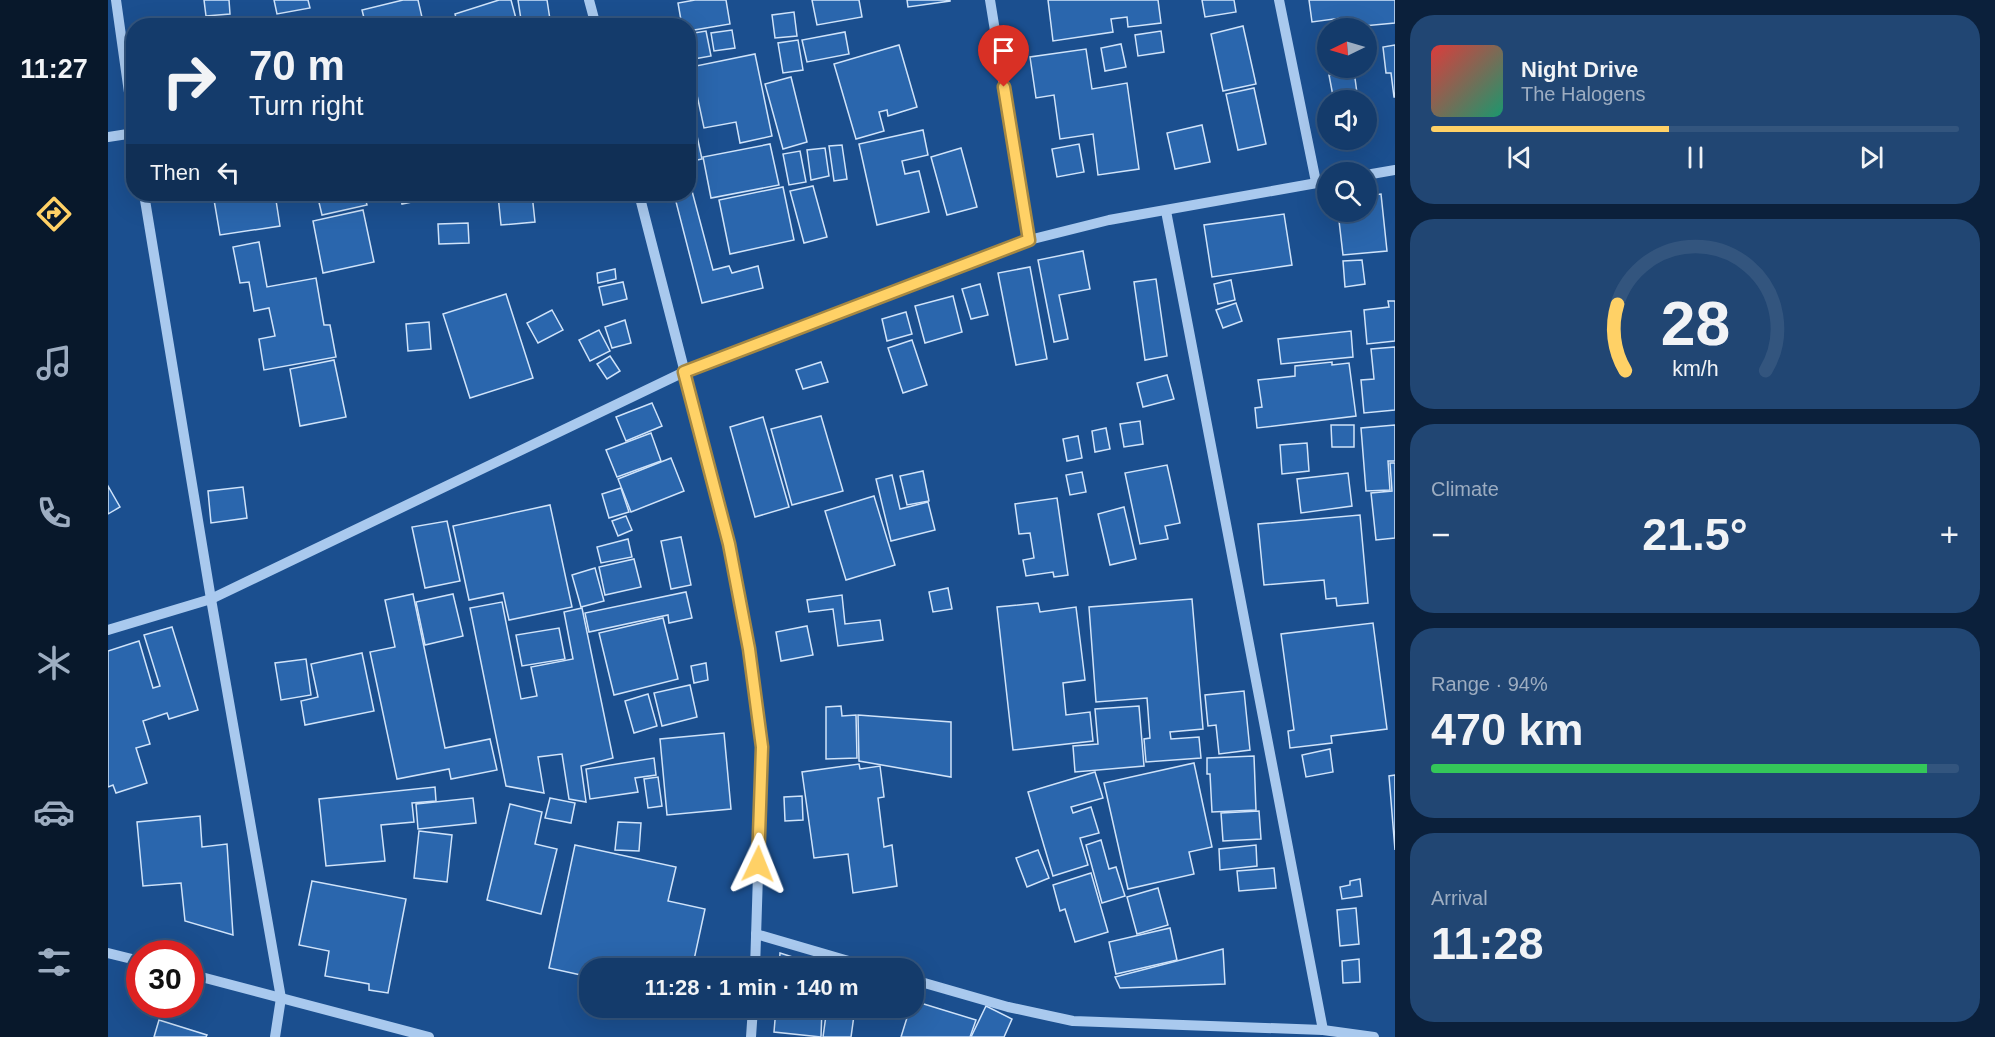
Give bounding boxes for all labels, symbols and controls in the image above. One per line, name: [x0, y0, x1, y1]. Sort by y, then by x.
north arrow: [1317, 18, 1377, 78]
map controls: [1317, 18, 1377, 222]
pin: [978, 25, 1029, 87]
icon: arrive: [987, 34, 1020, 67]
icon: right: [150, 42, 228, 120]
text: 70 m: [249, 42, 345, 89]
text: 11:27: [20, 54, 88, 84]
text: Night Drive: [1521, 57, 1638, 82]
text: The Halogens: [1521, 83, 1646, 105]
button: sound: [1317, 90, 1377, 150]
text: Turn right: [249, 91, 364, 121]
icon: previous: [1503, 141, 1536, 174]
icon: pause: [1679, 141, 1712, 174]
icon: next: [1855, 141, 1888, 174]
icon: left: [212, 156, 245, 189]
text: Then: [150, 160, 200, 185]
button: search: [1317, 162, 1377, 222]
icon: directions: [33, 193, 75, 235]
text: 28: [1660, 289, 1730, 358]
icon: music: [33, 342, 75, 384]
text: km/h: [1672, 358, 1718, 382]
text: Climate: [1431, 478, 1499, 500]
icon: phone: [33, 492, 75, 534]
text: 21.5°: [1642, 509, 1748, 560]
text: −: [1431, 516, 1450, 553]
text: +: [1940, 516, 1959, 553]
icon: climate: [33, 642, 75, 684]
text: Range · 94%: [1431, 673, 1548, 695]
text: 470 km: [1431, 704, 1584, 755]
icon: car: [33, 791, 75, 833]
position arrow: [726, 832, 790, 896]
text: Arrival: [1431, 887, 1488, 909]
text: 11:28: [1431, 918, 1544, 969]
speed limit sign: 30: [126, 940, 204, 1018]
icon: filters: [33, 941, 75, 983]
text: 11:28 · 1 min · 140 m: [645, 975, 859, 1000]

